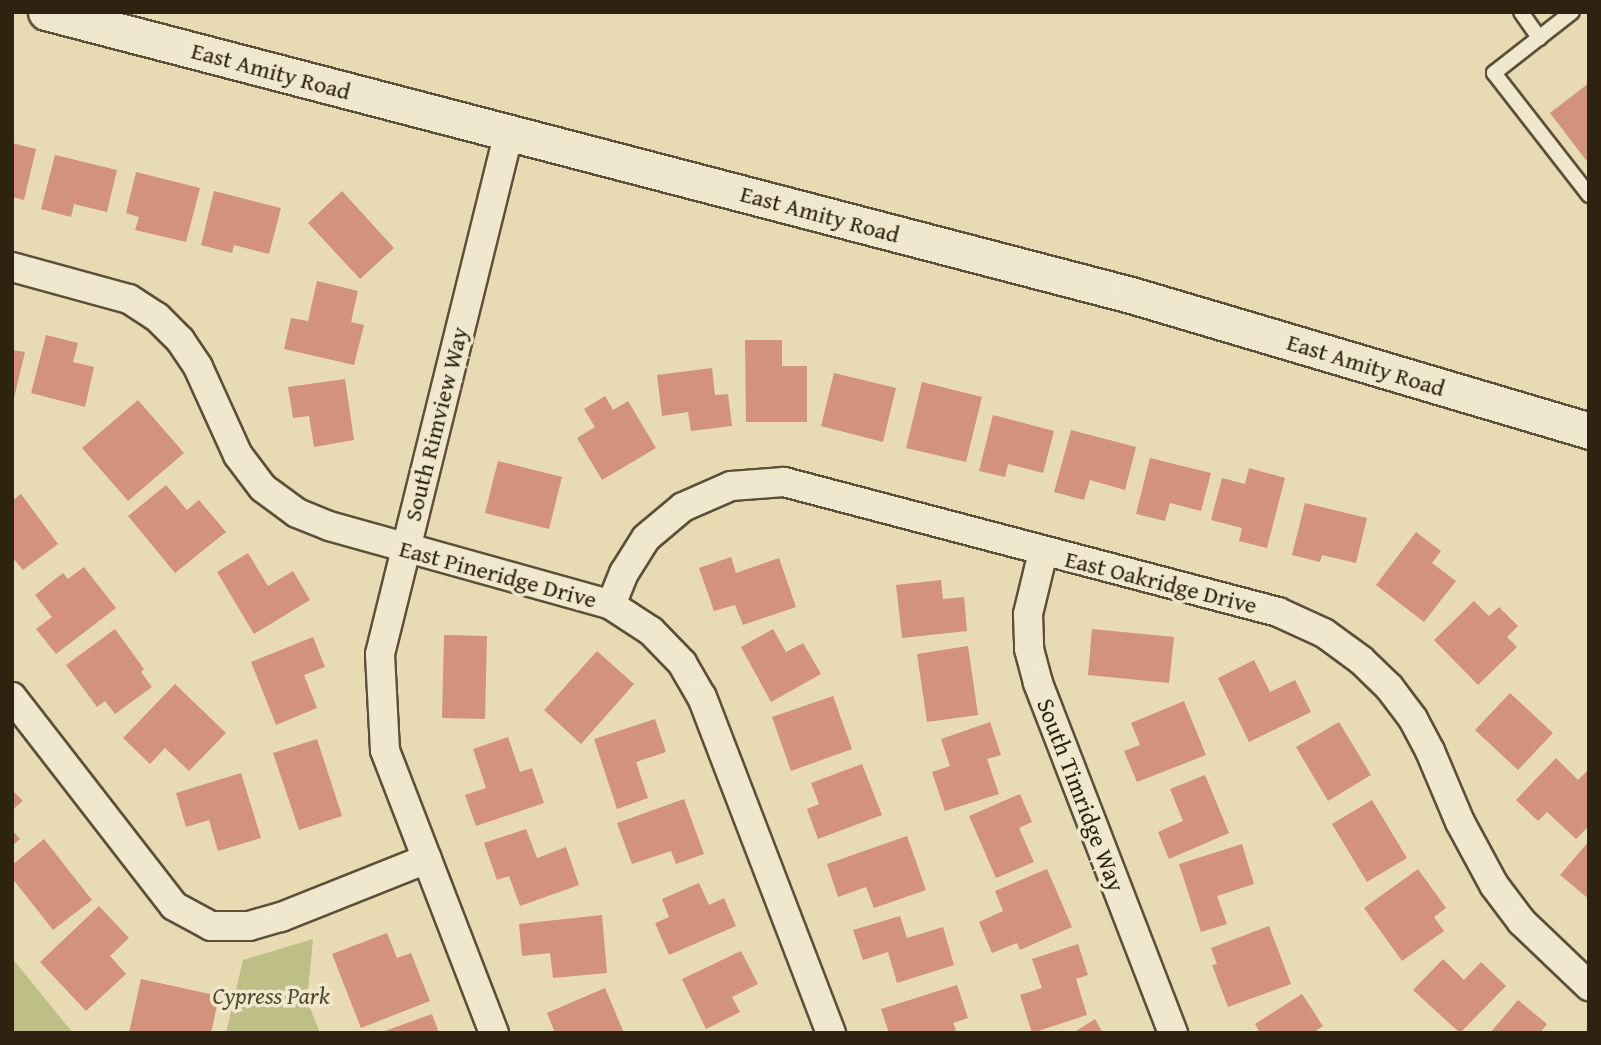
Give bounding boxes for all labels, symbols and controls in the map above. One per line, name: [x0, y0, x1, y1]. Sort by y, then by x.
street label: East Amity Road: [188, 36, 354, 106]
street label: East Amity Road: [737, 179, 903, 249]
street label: South Rimview Way: [398, 324, 474, 524]
street label: East Amity Road: [1284, 327, 1448, 403]
street label: East Pineridge Drive: [396, 534, 600, 614]
street label: East Oakridge Drive: [1062, 544, 1260, 620]
street label: South Timridge Way: [1031, 694, 1131, 896]
park label: Cypress Park: [212, 982, 330, 1010]

